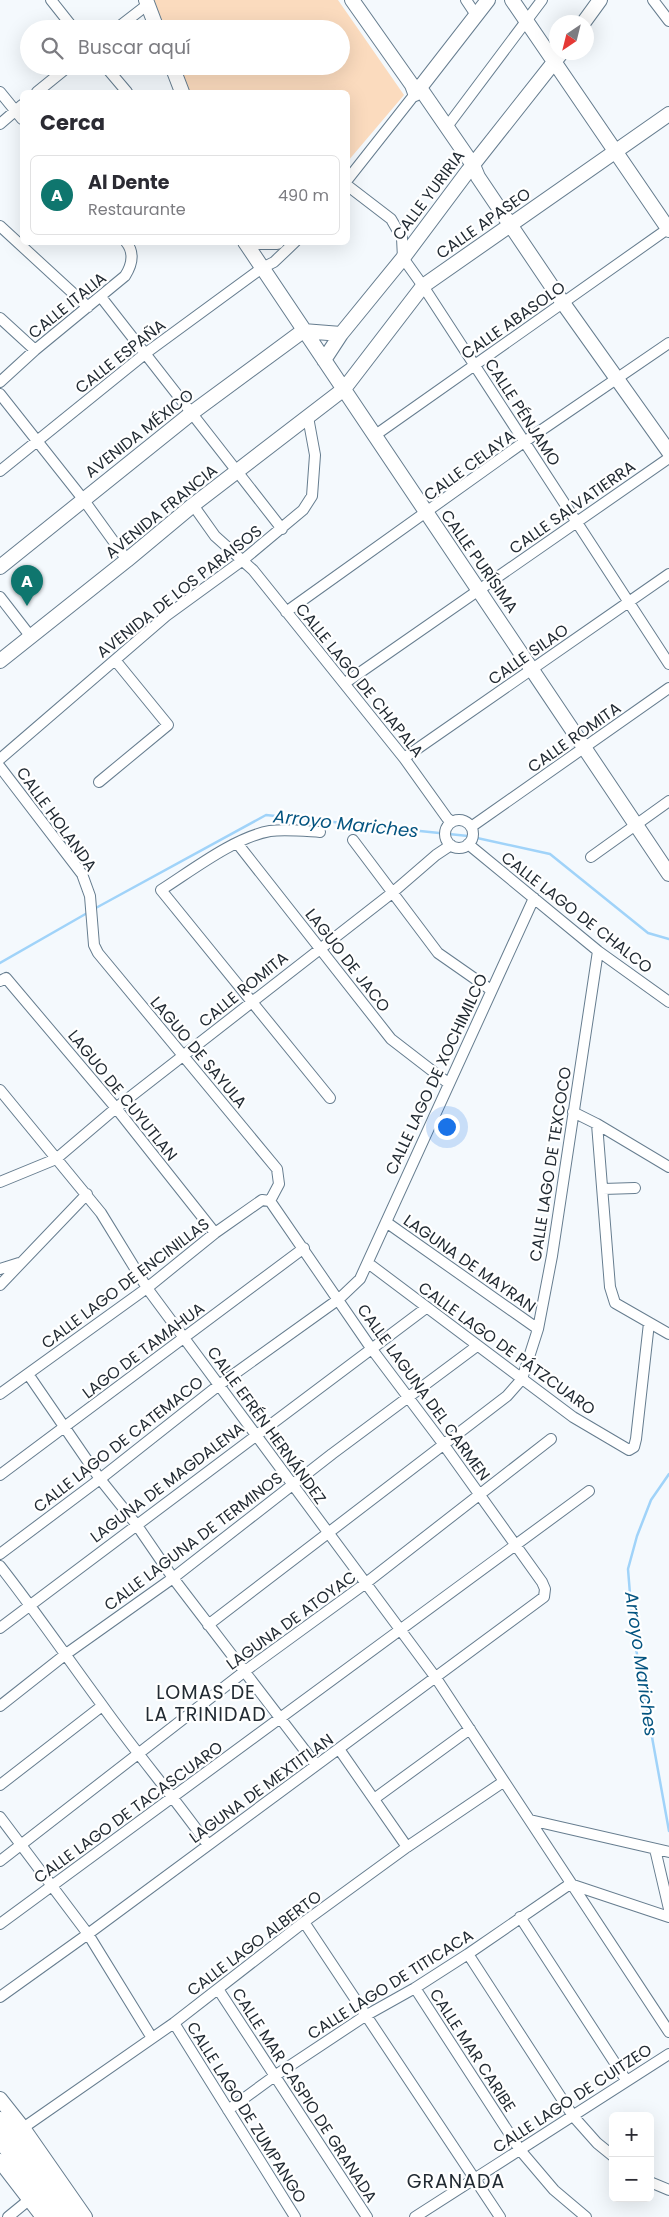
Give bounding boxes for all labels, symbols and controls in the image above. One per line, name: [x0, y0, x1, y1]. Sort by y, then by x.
north arrow: [549, 15, 594, 60]
search box: [20, 20, 350, 75]
icon: search: [38, 34, 66, 62]
text: Buscar aquí: [78, 34, 191, 61]
text: Cerca: [40, 108, 105, 137]
street label: CALLE YURIRIA: [387, 145, 470, 245]
text: Al Dente: [88, 169, 169, 196]
street label: CALLE APASEO: [431, 182, 535, 265]
text: A: [51, 184, 63, 207]
text: 490 m: [278, 184, 329, 207]
text: Restaurante: [88, 198, 186, 221]
street label: CALLE ITALIA: [23, 267, 111, 344]
street label: CALLE ABASOLO: [457, 276, 570, 365]
street label: CALLE ESPAÑA: [70, 314, 171, 399]
street label: CALLE PÉNJAMO: [479, 354, 566, 470]
street label: AVENIDA MÉXICO: [80, 384, 198, 483]
street label: CALLE CELAYA: [419, 424, 520, 506]
street label: CALLE SALVATIERRA: [505, 455, 640, 560]
street label: AVENIDA FRANCIA: [100, 459, 222, 564]
street label: CALLE PURÍSIMA: [435, 505, 524, 618]
street label: AVENIDA DE LOS PARAISOS: [92, 519, 267, 663]
pin: A: [11, 565, 43, 606]
street label: CALLE LAGO DE CHAPALA: [290, 598, 429, 762]
street label: CALLE SILAO: [484, 618, 573, 691]
street label: CALLE ROMITA: [523, 697, 626, 778]
street label: CALLE HOLANDA: [11, 762, 103, 876]
water label: Arroyo Mariches: [271, 803, 420, 844]
street label: CALLE LAGO DE CHALCO: [496, 846, 657, 979]
street label: LAGUO DE JACO: [300, 904, 395, 1017]
street label: CALLE ROMITA: [194, 946, 293, 1033]
street label: CALLE LAGO DE XOCHIMILCO: [380, 970, 493, 1179]
street label: LAGUO DE SAYULA: [145, 991, 252, 1113]
street label: LAGUO DE CUYUTLAN: [63, 1025, 183, 1166]
street label: CALLE LAGO DE TEXCOCO: [524, 1065, 577, 1263]
your location: [434, 1114, 460, 1140]
street label: LAGUNA DE MAYRAN: [399, 1209, 540, 1318]
street label: CALLE LAGO DE ENCINILLAS: [36, 1212, 214, 1354]
street label: CALLE LAGO DE PÁTZCUARO: [413, 1276, 600, 1421]
street label: LAGO DE TAMAHUA: [77, 1297, 209, 1404]
street label: CALLE LAGUNA DEL CARMEN: [352, 1299, 496, 1485]
street label: CALLE EFRÉN HERNÁNDEZ: [202, 1342, 332, 1509]
street label: CALLE LAGO DE CATEMACO: [29, 1371, 208, 1518]
street label: LAGUNA DE MAGDALENA: [86, 1417, 249, 1548]
street label: CALLE LAGUNA DE TERMINOS: [99, 1467, 287, 1616]
street label: LAGUNA DE ATOYAC: [222, 1565, 361, 1675]
water label: Arroyo Mariches: [619, 1589, 664, 1738]
district label: LOMAS DE LA TRINIDAD: [145, 1679, 267, 1728]
street label: LAGUNA DE MEXTITLAN: [184, 1728, 338, 1849]
street label: CALLE LAGO DE TACASCUARO: [29, 1736, 227, 1889]
street label: CALLE LAGO ALBERTO: [182, 1885, 326, 2002]
street label: CALLE LAGO DE TITICACA: [303, 1924, 478, 2045]
street label: CALLE MAR CASPIO DE GRANADA: [226, 1984, 383, 2207]
street label: CALLE MAR CARIBE: [424, 1984, 521, 2116]
street label: CALLE LAGO DE ZUMPANGO: [181, 2017, 312, 2207]
street label: CALLE LAGO DE CUITZEO: [488, 2038, 656, 2159]
map controls: [609, 2112, 654, 2202]
button: +: [609, 2112, 654, 2157]
button: −: [609, 2157, 654, 2202]
district label: GRANADA: [407, 2168, 505, 2195]

